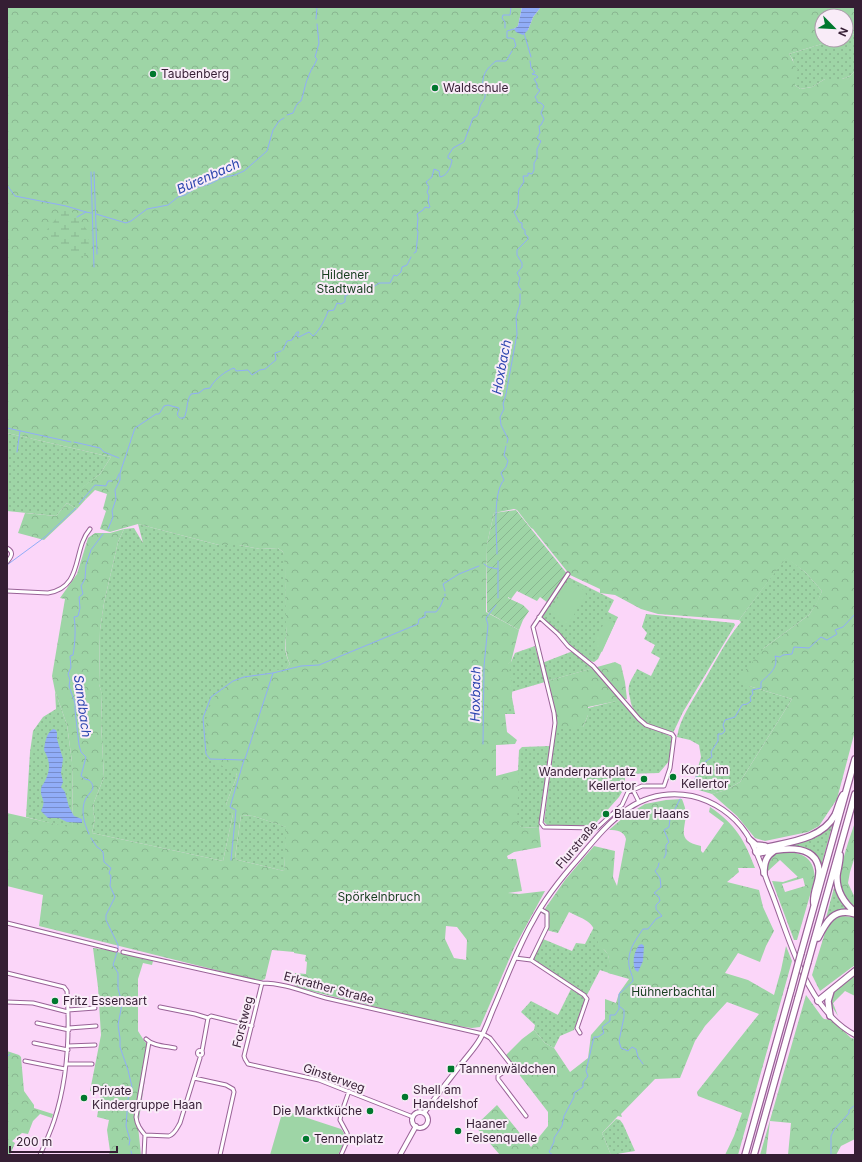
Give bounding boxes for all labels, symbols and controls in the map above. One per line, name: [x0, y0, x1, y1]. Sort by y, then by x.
north arrow: [814, 8, 854, 48]
text: N: [835, 25, 851, 39]
place label: Taubenberg: [161, 66, 229, 81]
marker: Taubenberg: [148, 69, 158, 79]
place label: Waldschule: [443, 80, 509, 95]
marker: Waldschule: [430, 83, 440, 93]
water label: Bürenbach: [174, 155, 242, 197]
park label: Hildener Stadtwald: [317, 267, 373, 296]
water label: Hoxbach: [488, 338, 514, 396]
water label: Hoxbach: [467, 666, 483, 722]
water label: Sandbach: [71, 674, 95, 739]
place label: Korfu im Kellertor: [681, 762, 729, 791]
place label: Wanderparkplatz Kellertor: [539, 764, 636, 793]
marker: Korfu im Kellertor: [668, 772, 678, 782]
marker: Wanderparkplatz Kellertor: [639, 774, 649, 784]
place label: Blauer Haans: [614, 806, 689, 821]
marker: Blauer Haans: [601, 809, 611, 819]
street label: Flurstraße: [552, 818, 601, 872]
park label: Spörkelnbruch: [337, 889, 421, 904]
street label: Erkrather Straße: [282, 968, 376, 1007]
park label: Hühnerbachtal: [631, 984, 715, 999]
place label: Fritz Essensart: [63, 993, 147, 1008]
street label: Forstweg: [229, 994, 256, 1049]
marker: Fritz Essensart: [50, 996, 60, 1006]
street label: Ginsterweg: [301, 1060, 367, 1095]
place label: Tannenwäldchen: [459, 1061, 556, 1076]
marker: Tannenwäldchen: [446, 1064, 456, 1074]
place label: Shell am Handelshof: [413, 1082, 479, 1111]
place label: Private Kindergruppe Haan: [92, 1083, 202, 1112]
marker: Shell am Handelshof: [400, 1092, 410, 1102]
marker: Private Kindergruppe Haan: [79, 1093, 89, 1103]
place label: Die Marktküche: [273, 1103, 362, 1118]
marker: Die Marktküche: [365, 1106, 375, 1116]
place label: Haaner Felsenquelle: [466, 1116, 537, 1145]
marker: Haaner Felsenquelle: [453, 1126, 463, 1136]
scale bar: [10, 1128, 117, 1154]
place label: Tennenplatz: [314, 1131, 384, 1146]
text: 200 m: [16, 1134, 52, 1149]
marker: Tennenplatz: [301, 1134, 311, 1144]

